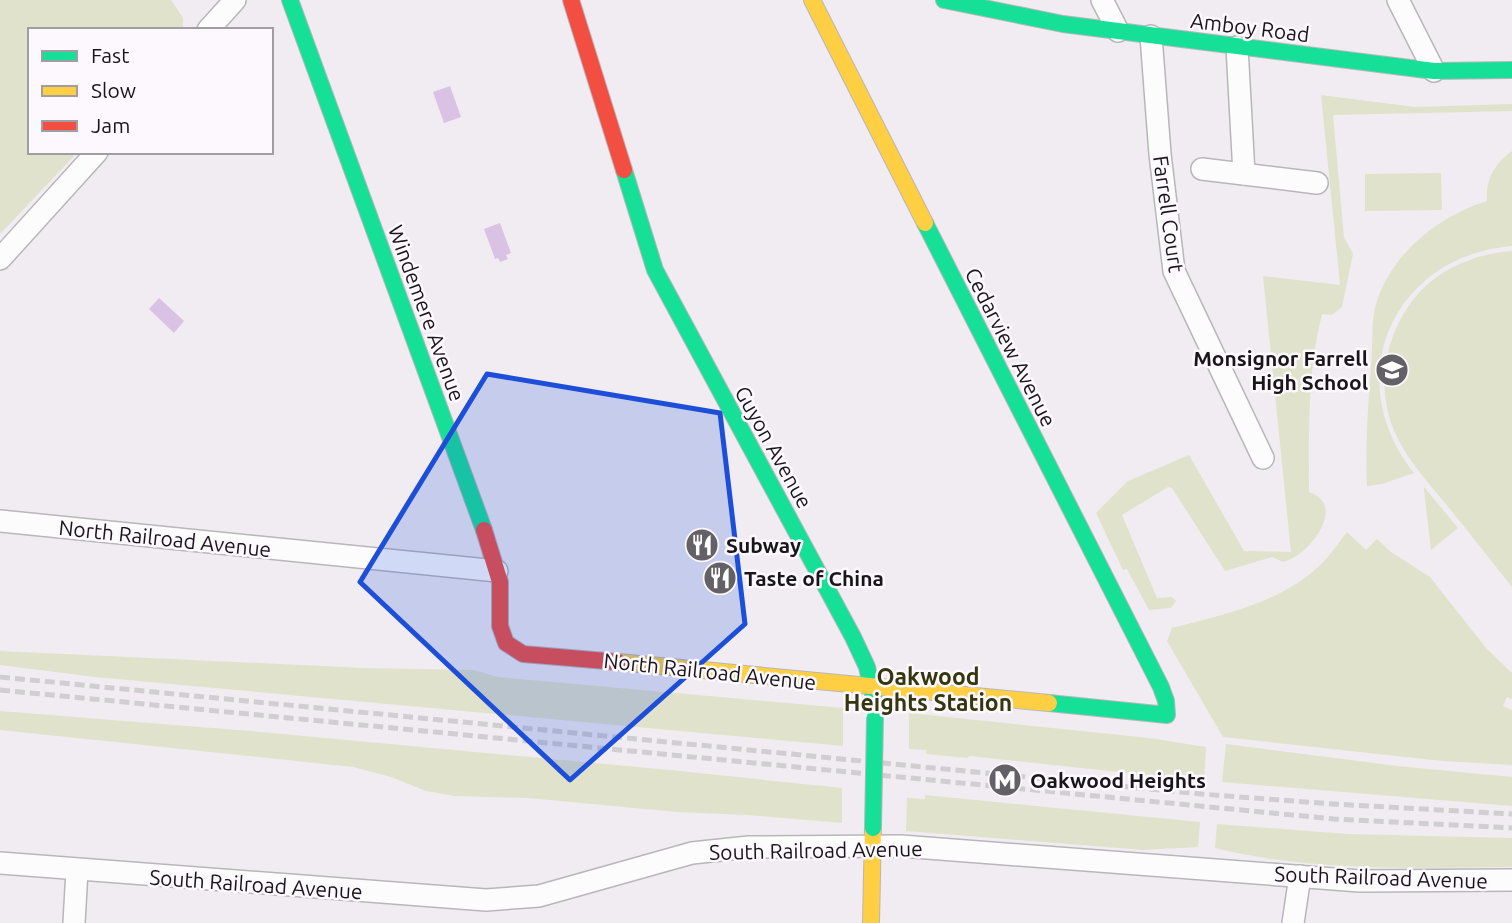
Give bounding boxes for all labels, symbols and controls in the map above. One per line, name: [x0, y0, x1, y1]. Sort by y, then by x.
street label: Amboy Road: [1189, 8, 1311, 46]
legend: [28, 28, 273, 154]
text: Fast: [91, 43, 129, 67]
text: Slow: [91, 78, 136, 102]
text: Jam: [91, 113, 130, 137]
street label: Farrell Court: [1149, 154, 1189, 274]
street label: Windemere Avenue: [384, 222, 470, 404]
street label: Cedarview Avenue: [961, 264, 1061, 430]
place label: Monsignor Farrell High School: [1193, 346, 1368, 394]
school or university icon: Monsignor Farrell High School: [1373, 351, 1411, 389]
street label: Guyon Avenue: [731, 382, 817, 512]
street label: North Railroad Avenue: [58, 515, 272, 561]
restaurant icon: Subway: [683, 526, 721, 564]
place label: Subway: [726, 533, 801, 557]
restaurant icon: Taste of China: [701, 559, 739, 597]
place label: Taste of China: [744, 566, 884, 590]
street label: North Railroad Avenue: [603, 648, 817, 694]
district label: Oakwood Heights Station: [844, 664, 1012, 715]
metro station icon: Oakwood Heights: [986, 761, 1024, 799]
place label: Oakwood Heights: [1030, 768, 1206, 792]
street label: South Railroad Avenue: [709, 836, 923, 864]
street label: South Railroad Avenue: [1274, 861, 1488, 893]
street label: South Railroad Avenue: [149, 865, 363, 903]

